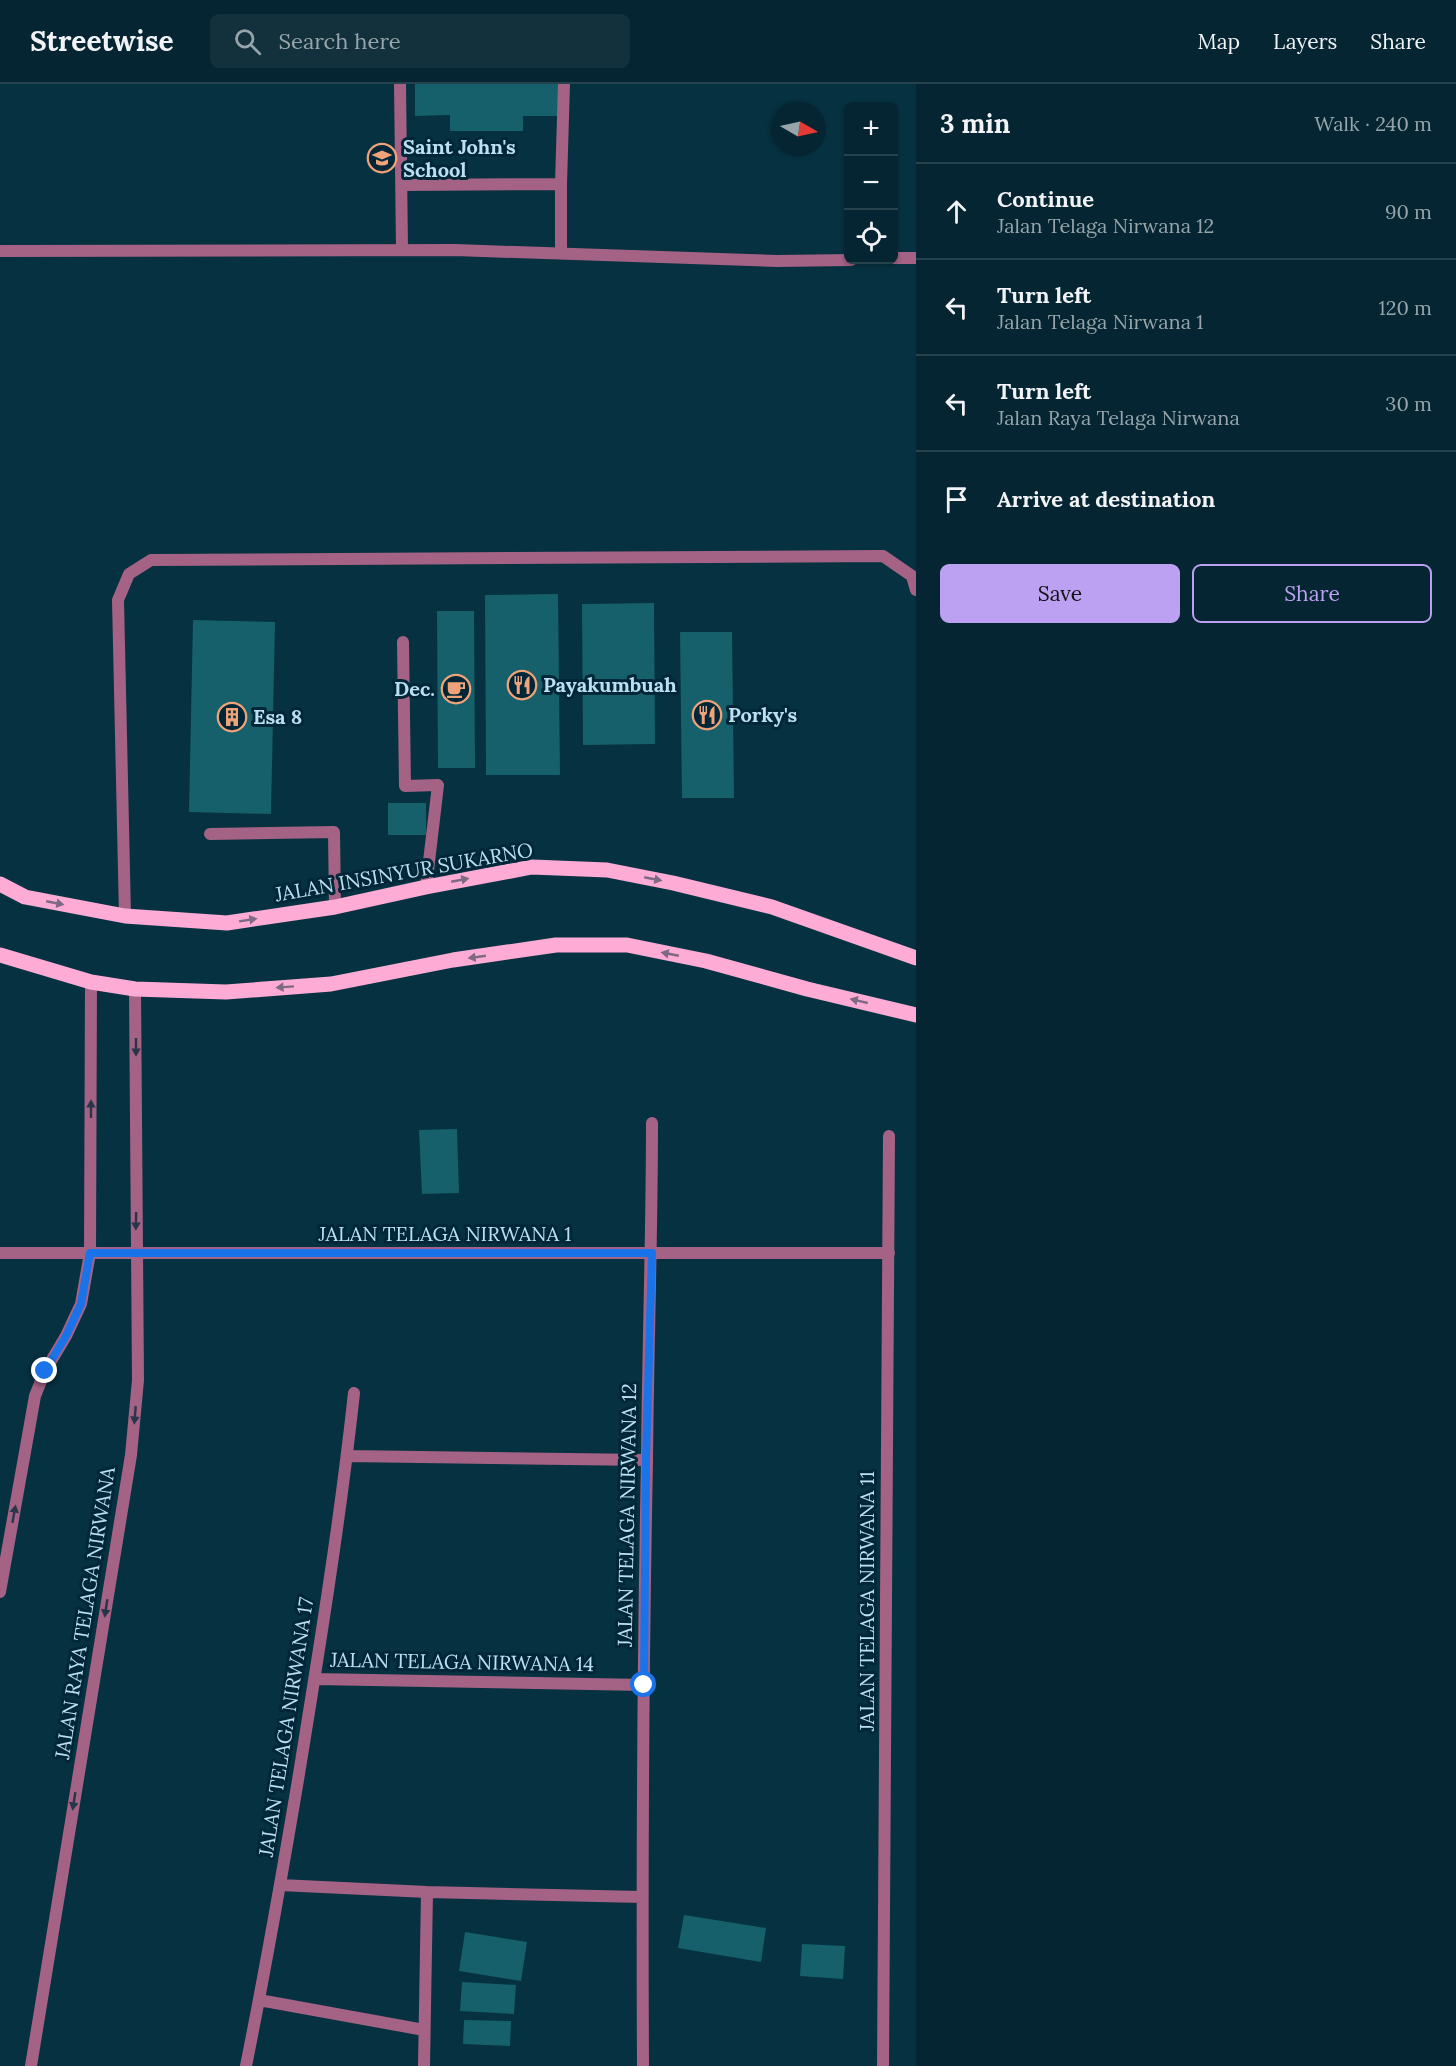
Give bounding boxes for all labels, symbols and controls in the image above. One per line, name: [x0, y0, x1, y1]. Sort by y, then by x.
search box: [210, 14, 630, 68]
text: Streetwise: [30, 23, 174, 59]
icon: search: [231, 25, 264, 58]
text: Search here: [279, 27, 401, 55]
text: Map: [1197, 28, 1240, 55]
text: Layers: [1273, 28, 1337, 55]
text: Share: [1370, 28, 1426, 55]
north arrow: [772, 102, 826, 156]
map controls: [844, 102, 898, 264]
button: +: [844, 102, 898, 156]
text: 3 min: [940, 107, 1010, 140]
text: Walk · 240 m: [1314, 111, 1432, 136]
place label: Saint John's School: [403, 134, 516, 182]
school or university icon: Saint John's School: [366, 142, 398, 174]
button: −: [844, 156, 898, 210]
text: Continue: [997, 185, 1094, 213]
icon: ahead: [940, 195, 973, 228]
text: 90 m: [1385, 199, 1432, 224]
button: locate: [844, 210, 898, 264]
text: Jalan Telaga Nirwana 12: [997, 213, 1214, 238]
text: Turn left: [997, 281, 1091, 309]
icon: left: [940, 291, 973, 324]
text: 120 m: [1378, 295, 1432, 320]
text: Jalan Telaga Nirwana 1: [997, 309, 1204, 334]
text: Turn left: [997, 377, 1091, 405]
icon: left: [940, 387, 973, 420]
text: 30 m: [1385, 391, 1432, 416]
text: Jalan Raya Telaga Nirwana: [997, 405, 1240, 430]
icon: arrive: [940, 483, 973, 516]
text: Arrive at destination: [997, 485, 1215, 513]
button: Save: [940, 564, 1180, 623]
button: Share: [1192, 564, 1432, 623]
restaurant icon: Payakumbuah: [506, 669, 538, 701]
place label: Payakumbuah: [543, 672, 677, 697]
cafe icon: Dec.: [440, 673, 472, 705]
place label: Dec.: [394, 676, 435, 701]
restaurant icon: Porky's: [691, 699, 723, 731]
building icon: Esa 8: [216, 701, 248, 733]
place label: Porky's: [728, 702, 798, 727]
place label: Esa 8: [253, 704, 302, 729]
street label: JALAN INSINYUR SUKARNO: [272, 837, 535, 907]
one-way arrow: [451, 875, 470, 884]
one-way arrow: [644, 875, 663, 884]
one-way arrow: [45, 899, 64, 908]
one-way arrow: [239, 916, 258, 925]
one-way arrow: [660, 949, 679, 958]
one-way arrow: [467, 952, 486, 961]
one-way arrow: [275, 983, 294, 992]
one-way arrow: [850, 996, 868, 1006]
one-way arrow: [131, 1038, 141, 1057]
one-way arrow: [86, 1099, 96, 1118]
one-way arrow: [131, 1211, 141, 1230]
street label: JALAN TELAGA NIRWANA 1: [318, 1221, 572, 1246]
route end: [31, 1357, 57, 1383]
street label: JALAN TELAGA NIRWANA 12: [612, 1383, 641, 1648]
one-way arrow: [130, 1406, 139, 1425]
street label: JALAN RAYA TELAGA NIRWANA: [49, 1465, 120, 1762]
street label: JALAN TELAGA NIRWANA 11: [854, 1471, 879, 1732]
one-way arrow: [10, 1504, 19, 1523]
street label: JALAN TELAGA NIRWANA 17: [252, 1595, 318, 1859]
one-way arrow: [101, 1599, 110, 1618]
street label: JALAN TELAGA NIRWANA 14: [329, 1647, 594, 1676]
route start: [630, 1671, 656, 1697]
one-way arrow: [70, 1791, 79, 1810]

